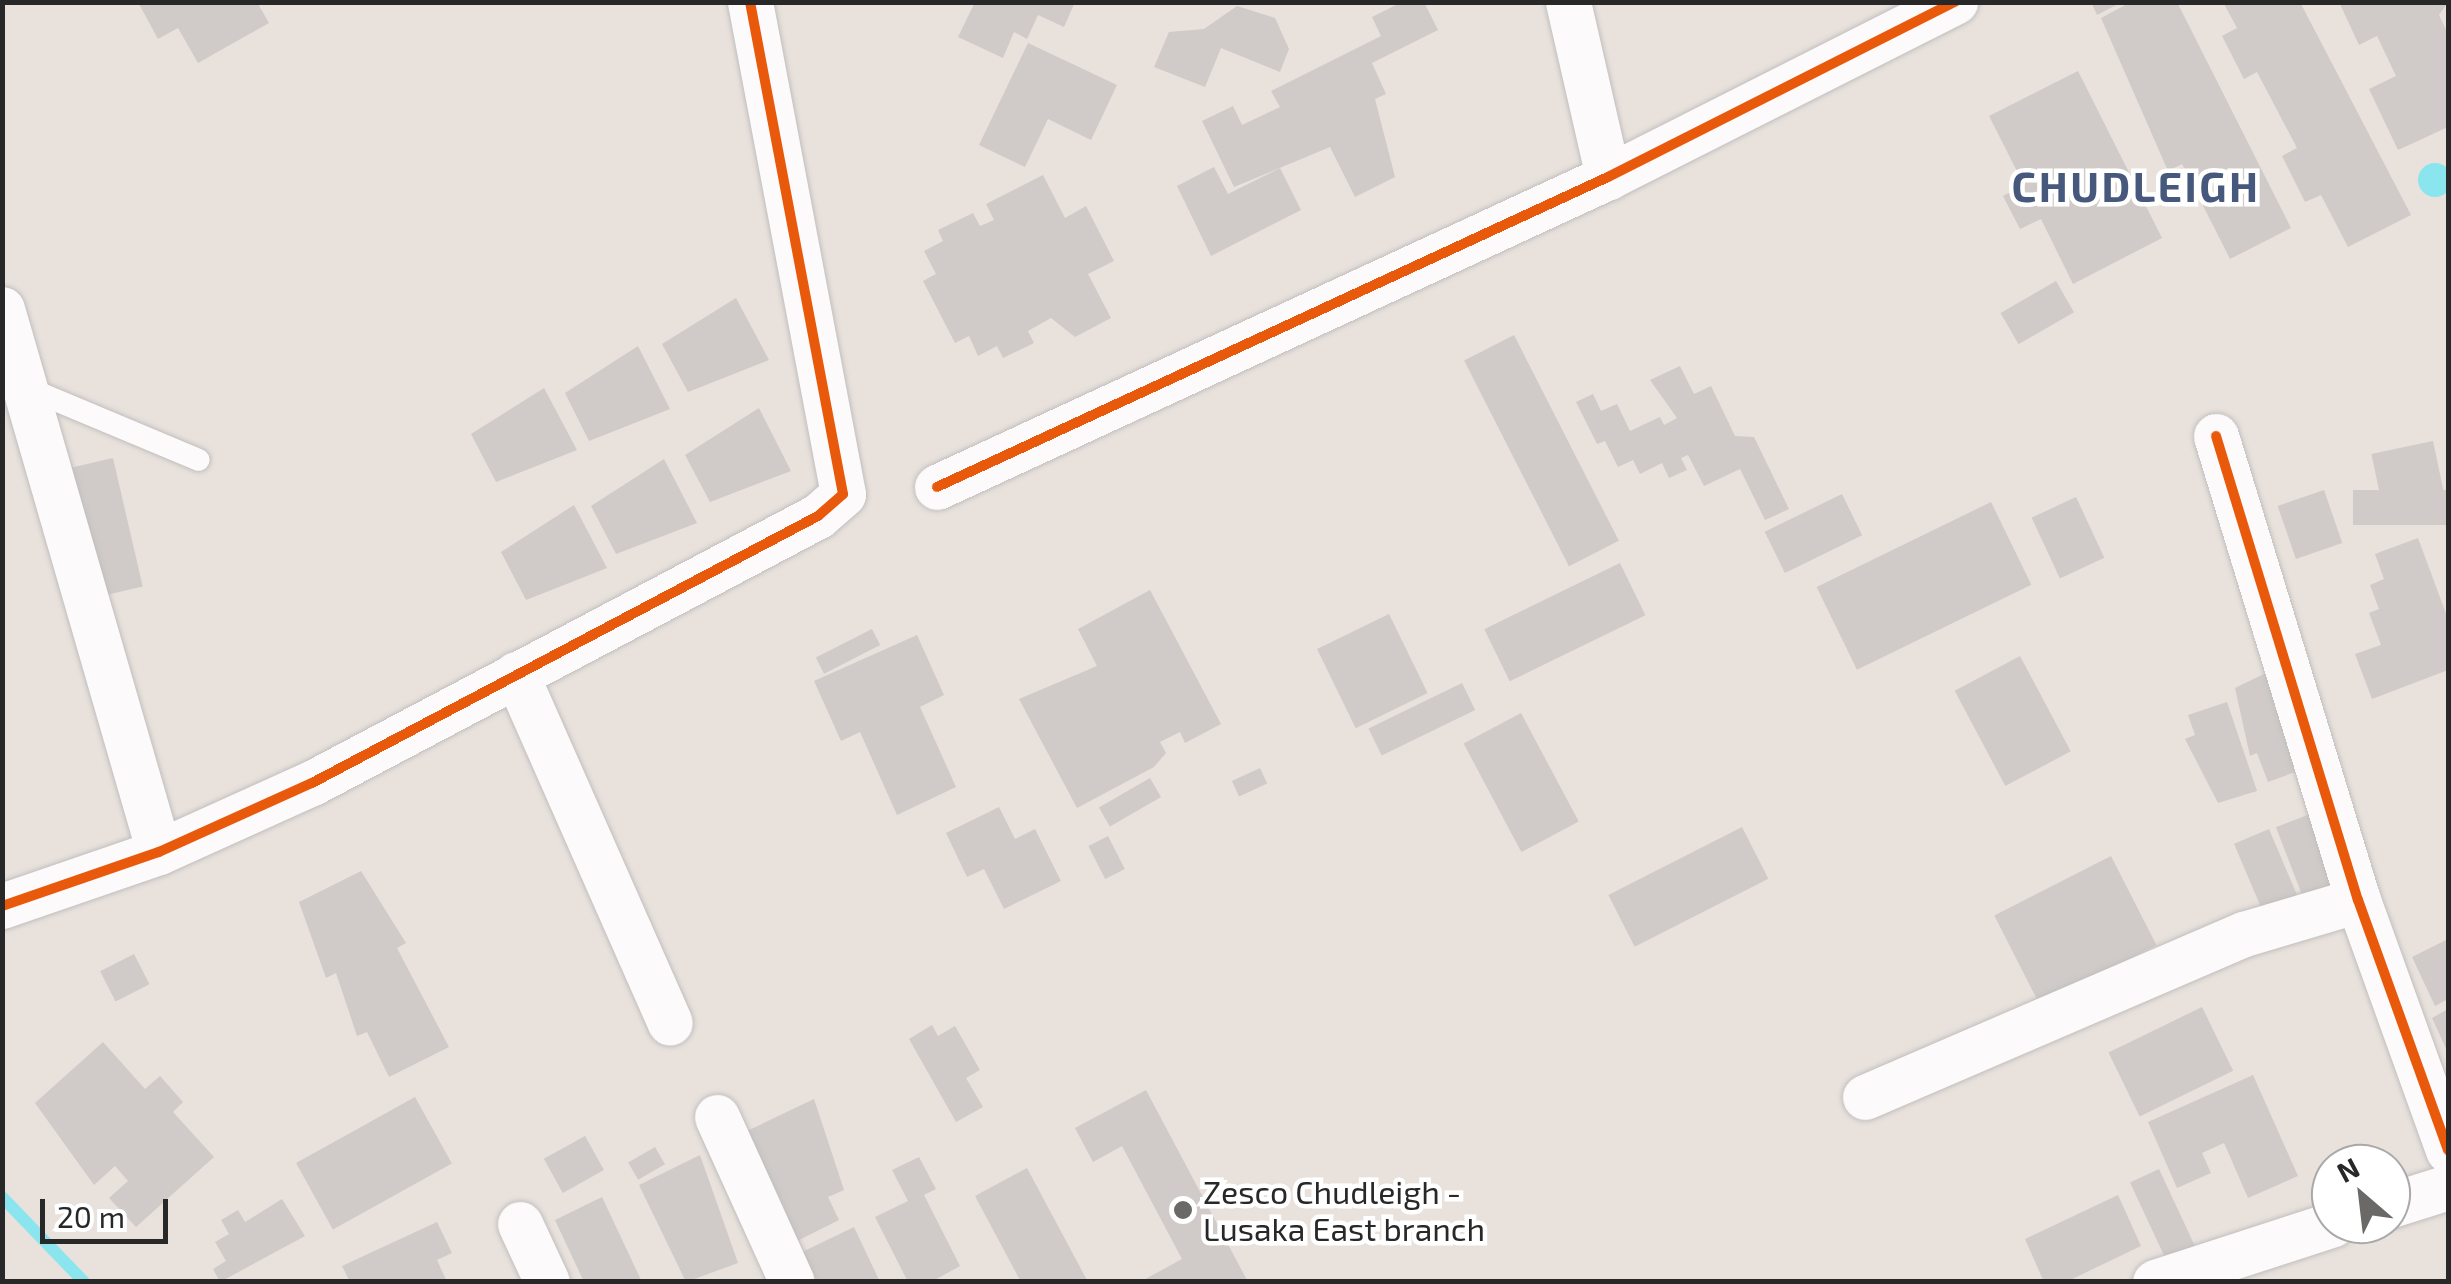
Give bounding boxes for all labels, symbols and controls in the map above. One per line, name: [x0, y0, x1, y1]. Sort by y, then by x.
district label: CHUDLEIGH: [2011, 160, 2261, 210]
north arrow: [2311, 1144, 2411, 1244]
text: N: [2331, 1150, 2365, 1189]
place label: Zesco Chudleigh - Lusaka East branch: [1203, 1173, 1485, 1248]
scale bar: [45, 1179, 172, 1241]
text: 20 m: [57, 1198, 125, 1234]
marker: Zesco Chudleigh - Lusaka East branch: [1172, 1199, 1194, 1221]

